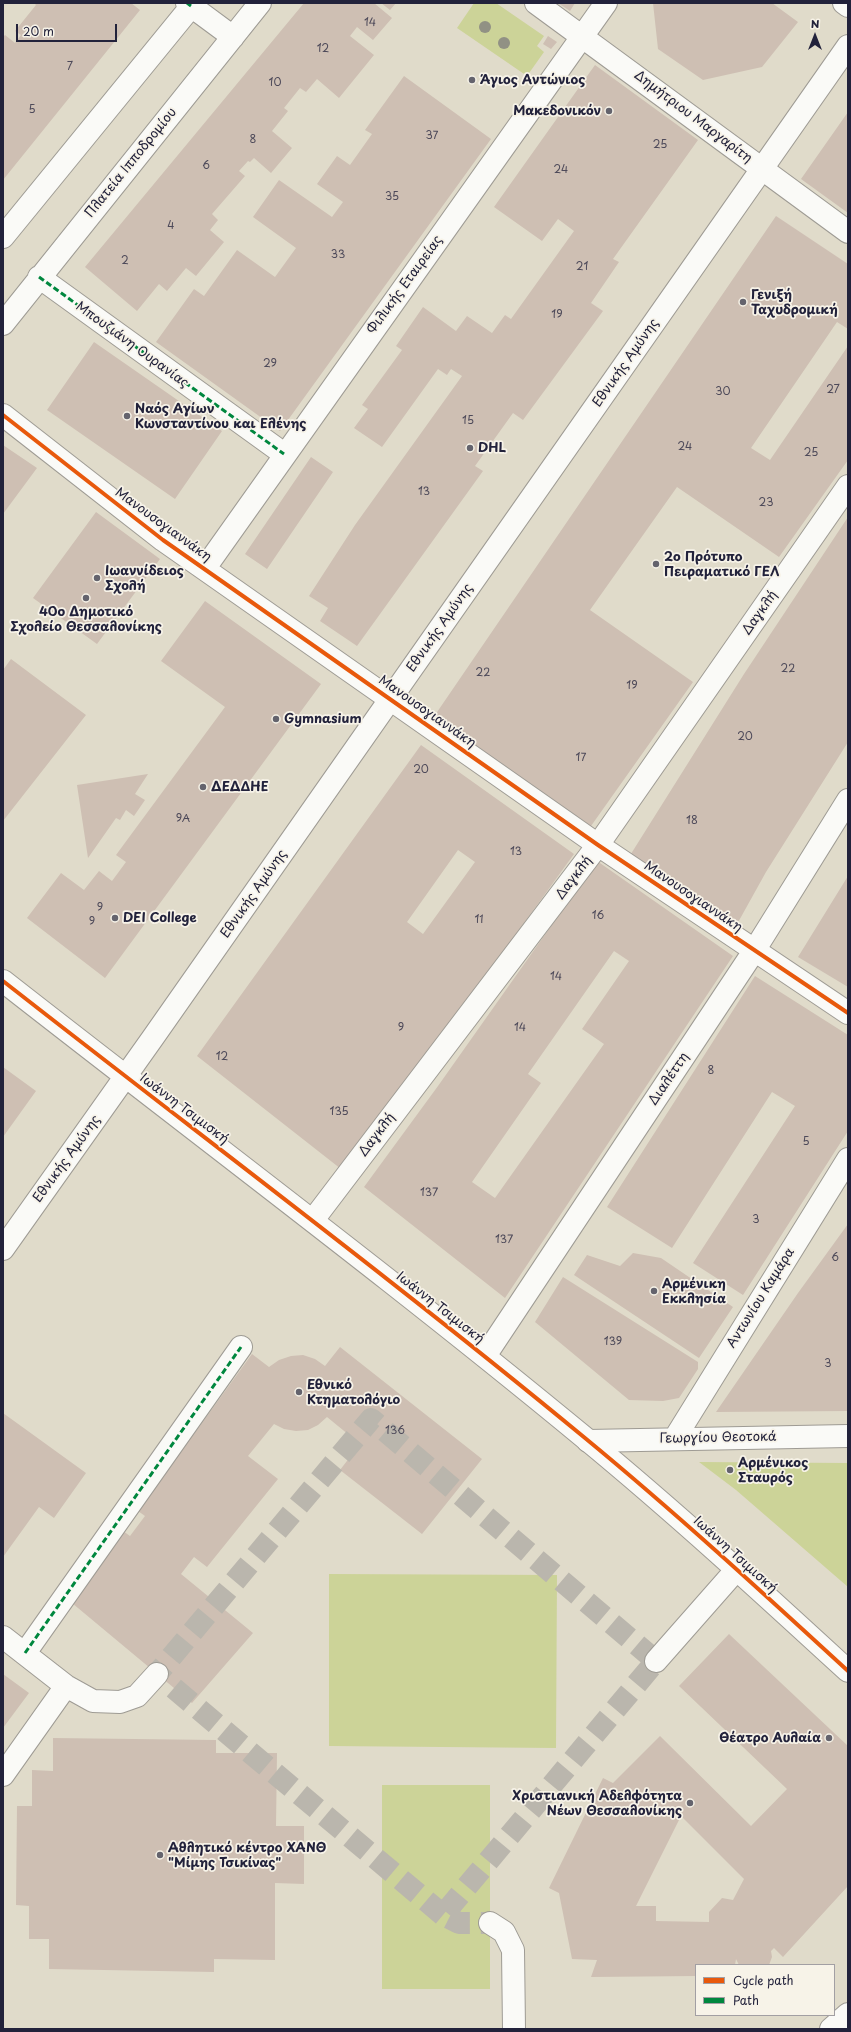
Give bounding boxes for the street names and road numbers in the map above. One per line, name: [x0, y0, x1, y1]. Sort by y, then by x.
street label: Δημήτριου Μαργαρίτη: [631, 68, 755, 166]
street label: Πλατεία Ιπποδρομίου: [82, 105, 180, 221]
street label: Φιλικής Εταιρείας: [364, 233, 446, 337]
street label: Μπουζιάνη Ουρανίας: [73, 299, 191, 391]
street label: Εθνικής Αμύνης: [590, 316, 662, 410]
street label: Μανουσογιαννάκη: [112, 485, 214, 565]
street label: Εθνικής Αμύνης: [404, 581, 476, 675]
street label: Δαγκλή: [739, 588, 781, 638]
street label: Μανουσογιαννάκη: [375, 673, 479, 751]
street label: Εθνικής Αμύνης: [218, 847, 290, 941]
street label: Δαγκλή: [553, 853, 595, 903]
street label: Μανουσογιαννάκη: [641, 858, 745, 936]
street label: Διαλέττη: [646, 1050, 692, 1108]
street label: Ιωάννη Τσιμισκή: [136, 1071, 232, 1147]
street label: Δαγκλή: [356, 1110, 398, 1160]
street label: Εθνικής Αμύνης: [30, 1112, 104, 1206]
street label: Αντωνίου Καμάρα: [724, 1245, 798, 1351]
street label: Ιωάννη Τσιμισκή: [393, 1269, 487, 1347]
street label: Γεωργίου Θεοτοκά: [659, 1429, 777, 1447]
street label: Ιωάννη Τσιμισκή: [690, 1513, 780, 1597]

